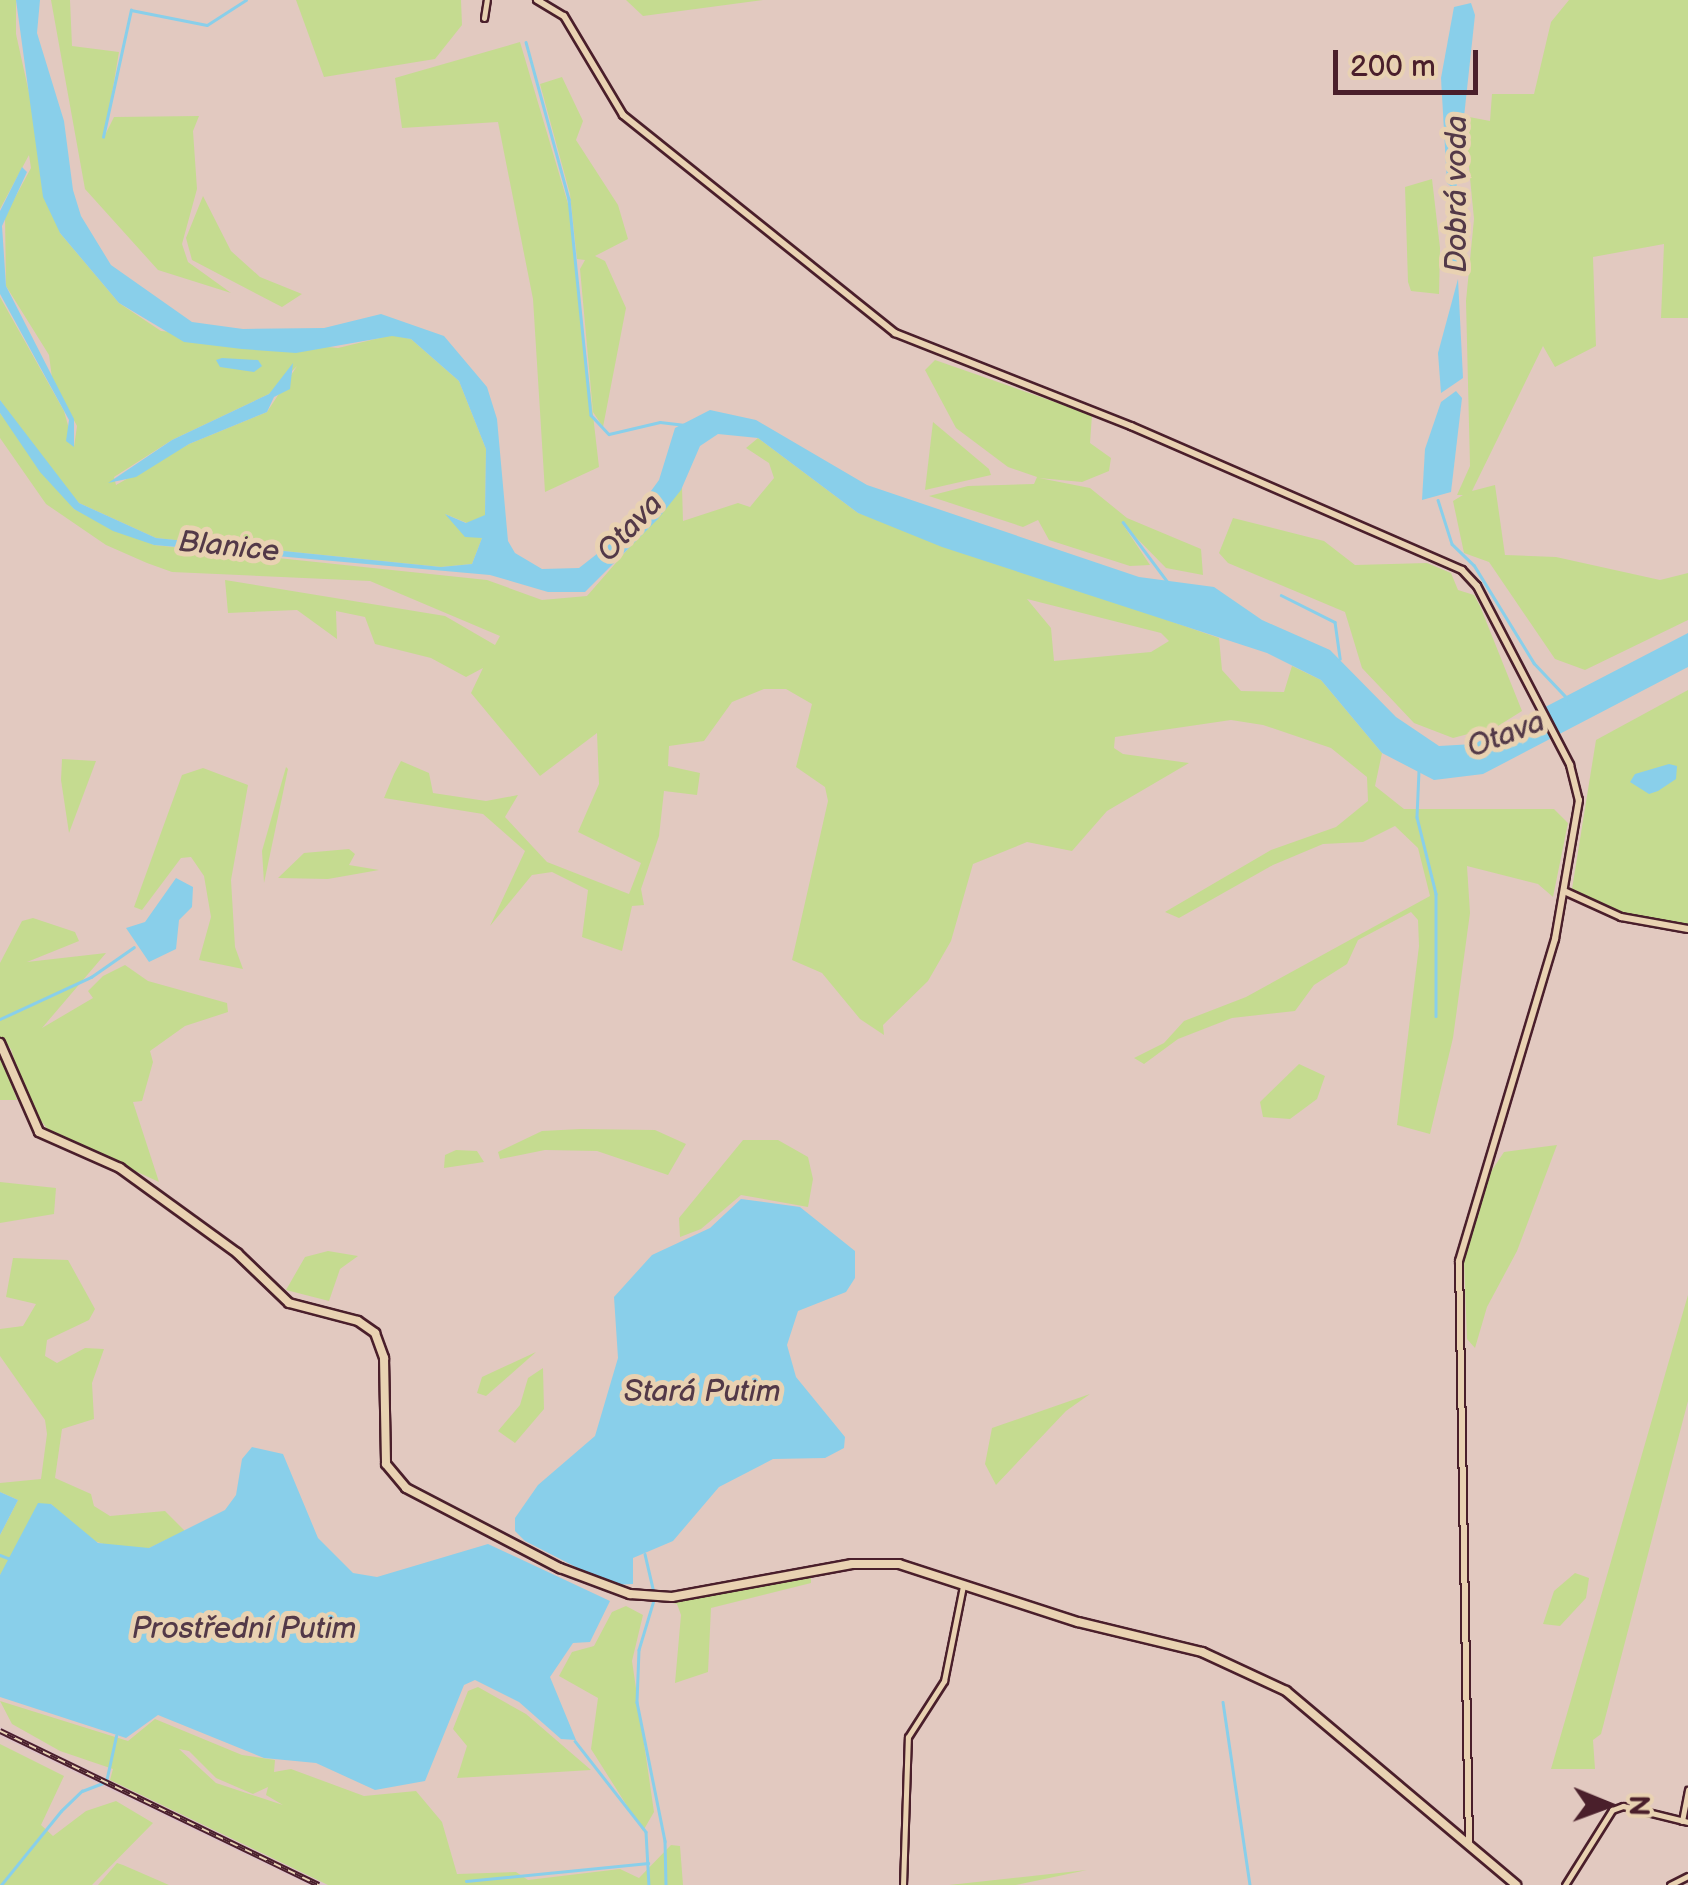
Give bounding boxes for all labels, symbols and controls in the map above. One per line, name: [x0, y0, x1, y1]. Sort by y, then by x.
scale bar: [1338, 30, 1483, 92]
text: 200 m: [1350, 49, 1436, 85]
water label: Dobrá voda: [1439, 115, 1475, 273]
water label: Otava: [589, 486, 671, 570]
water label: Blanice: [177, 524, 281, 570]
water label: Otava: [1462, 704, 1550, 766]
water label: Stará Putim: [624, 1374, 780, 1410]
water label: Prostřední Putim: [132, 1611, 356, 1647]
north arrow: [1558, 1755, 1658, 1855]
text: N: [1622, 1795, 1655, 1816]

